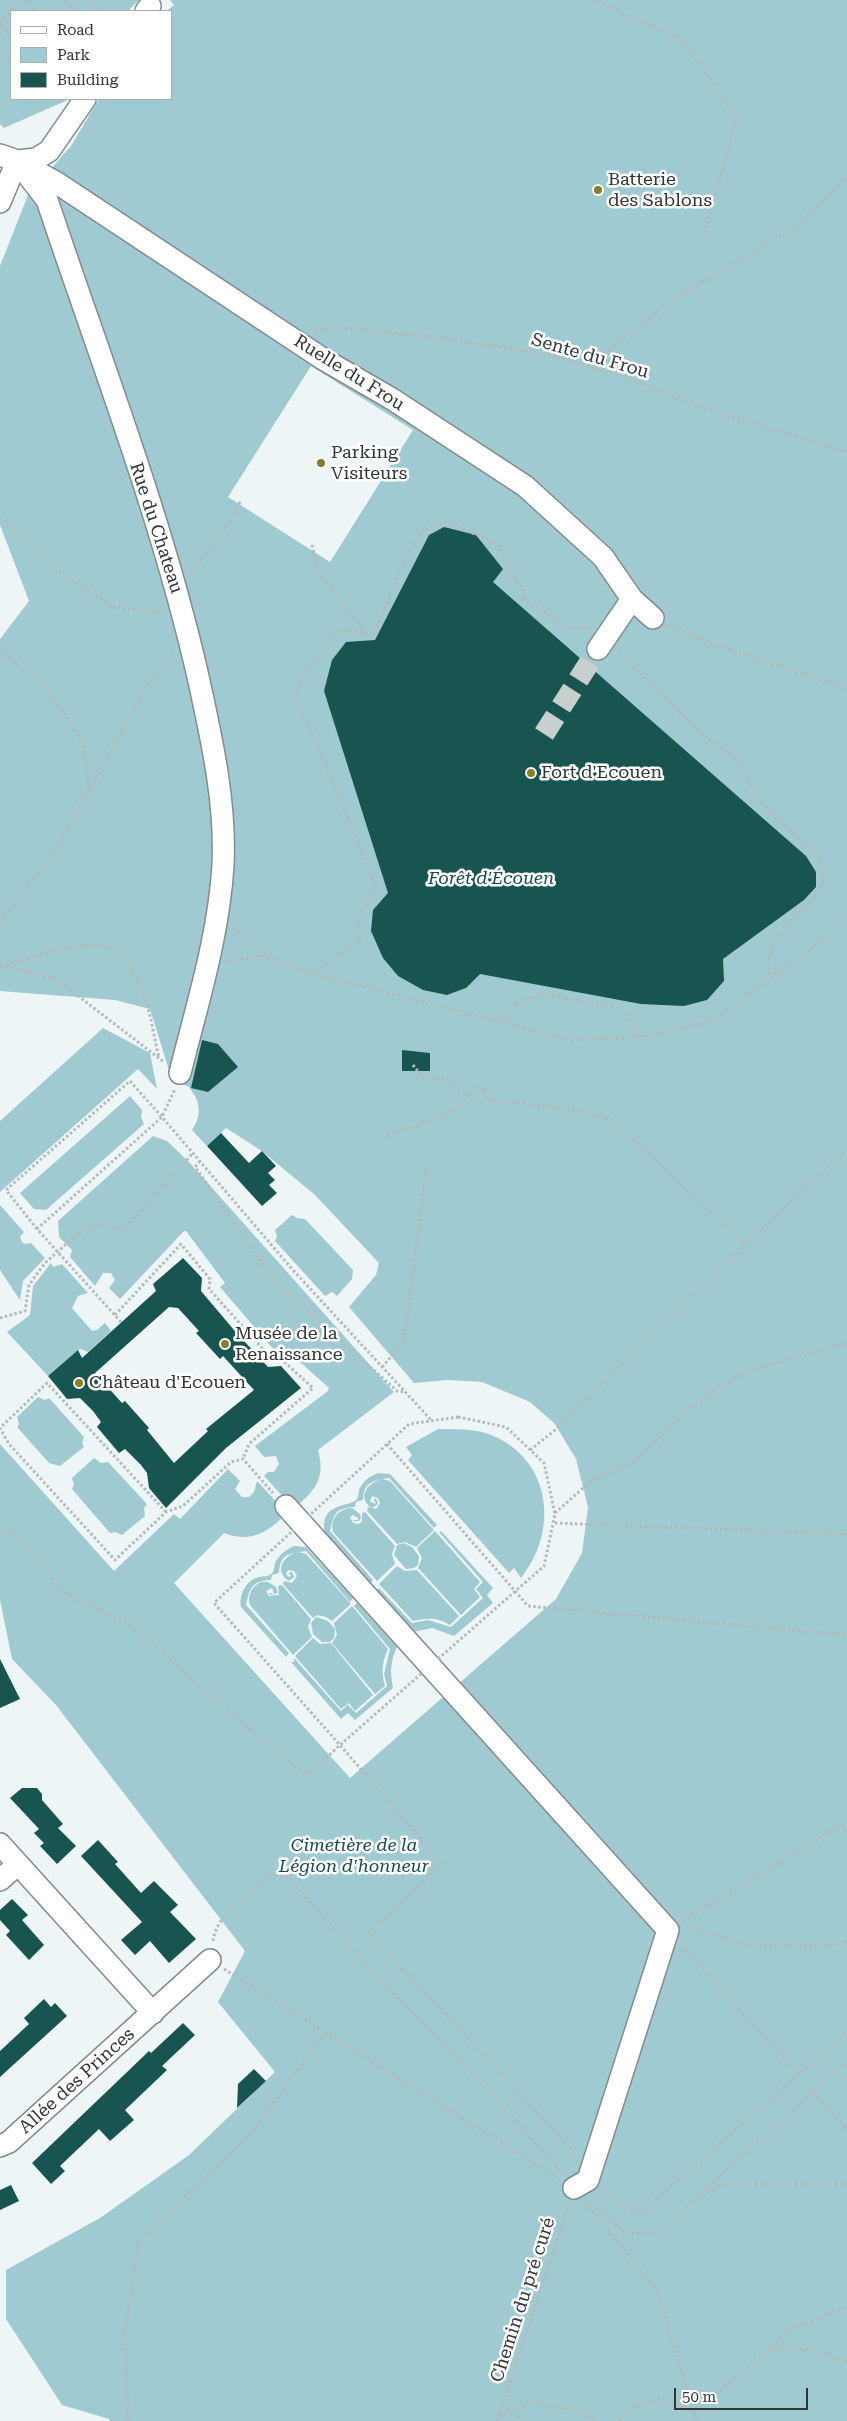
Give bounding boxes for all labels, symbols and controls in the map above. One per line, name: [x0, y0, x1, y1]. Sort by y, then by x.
legend: [10, 10, 172, 100]
text: Road: [57, 21, 94, 39]
text: Park: [57, 46, 90, 64]
text: Building: [57, 71, 118, 89]
place label: Batterie des Sablons: [608, 169, 712, 212]
marker: Batterie des Sablons: [592, 184, 604, 196]
street label: Sente du Frou: [529, 329, 651, 383]
street label: Ruelle du Frou: [290, 330, 408, 416]
place label: Parking Visiteurs: [331, 442, 407, 484]
marker: Parking Visiteurs: [315, 457, 327, 469]
street label: Rue du Chateau: [125, 460, 187, 596]
place label: Fort d'Ecouen: [541, 762, 662, 784]
marker: Fort d'Ecouen: [525, 767, 537, 779]
park label: Forêt d'Écouen: [428, 868, 554, 890]
place label: Musée de la Renaissance: [235, 1323, 343, 1366]
marker: Musée de la Renaissance: [219, 1338, 231, 1350]
place label: Château d'Ecouen: [89, 1372, 246, 1394]
marker: Château d'Ecouen: [73, 1377, 85, 1389]
park label: Cimetière de la Légion d'honneur: [279, 1835, 429, 1878]
street label: Allée des Princes: [15, 2024, 139, 2138]
street label: Chemin du pré curé: [486, 2215, 560, 2385]
scale bar: [677, 2378, 811, 2410]
text: 50 m: [682, 2388, 716, 2406]

